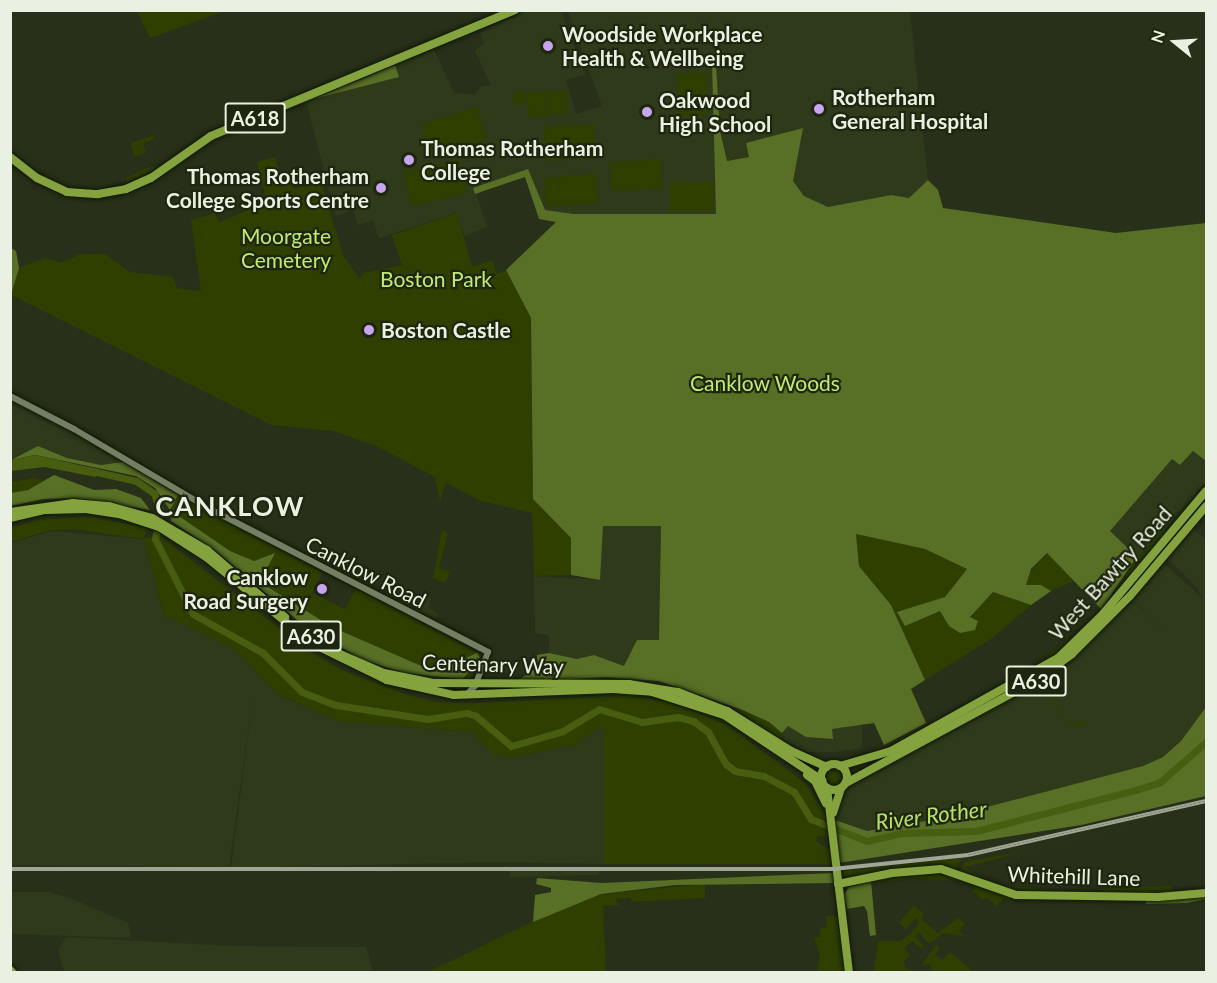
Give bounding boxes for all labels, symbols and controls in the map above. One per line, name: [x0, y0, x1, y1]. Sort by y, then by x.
north arrow: [1145, 12, 1205, 72]
place label: Woodside Workplace Health & Wellbeing: [562, 21, 762, 71]
text: N: [1146, 27, 1168, 45]
marker: Woodside Workplace Health & Wellbeing: [539, 37, 557, 55]
place label: Rotherham General Hospital: [832, 84, 988, 134]
place label: Oakwood High School: [659, 87, 771, 137]
marker: Rotherham General Hospital: [810, 100, 828, 118]
road number: A618: [224, 101, 286, 135]
marker: Oakwood High School: [640, 105, 654, 119]
place label: Thomas Rotherham College: [421, 135, 603, 185]
marker: Thomas Rotherham College: [402, 153, 416, 167]
place label: Thomas Rotherham College Sports Centre: [166, 163, 369, 213]
marker: Thomas Rotherham College Sports Centre: [374, 181, 388, 195]
park label: Moorgate Cemetery: [241, 223, 331, 273]
park label: Boston Park: [380, 266, 492, 292]
place label: Boston Castle: [381, 317, 511, 343]
marker: Boston Castle: [362, 323, 376, 337]
park label: Canklow Woods: [690, 370, 840, 396]
district label: CANKLOW: [155, 490, 305, 522]
street label: West Bawtry Road: [1043, 501, 1177, 645]
street label: Canklow Road: [301, 531, 431, 613]
place label: Canklow Road Surgery: [184, 564, 308, 614]
marker: Canklow Road Surgery: [313, 580, 331, 598]
road number: A630: [280, 619, 342, 653]
street label: Centenary Way: [421, 649, 565, 679]
road number: A630: [1004, 664, 1068, 698]
water label: River Rother: [874, 795, 988, 835]
street label: Whitehill Lane: [1007, 861, 1141, 891]

